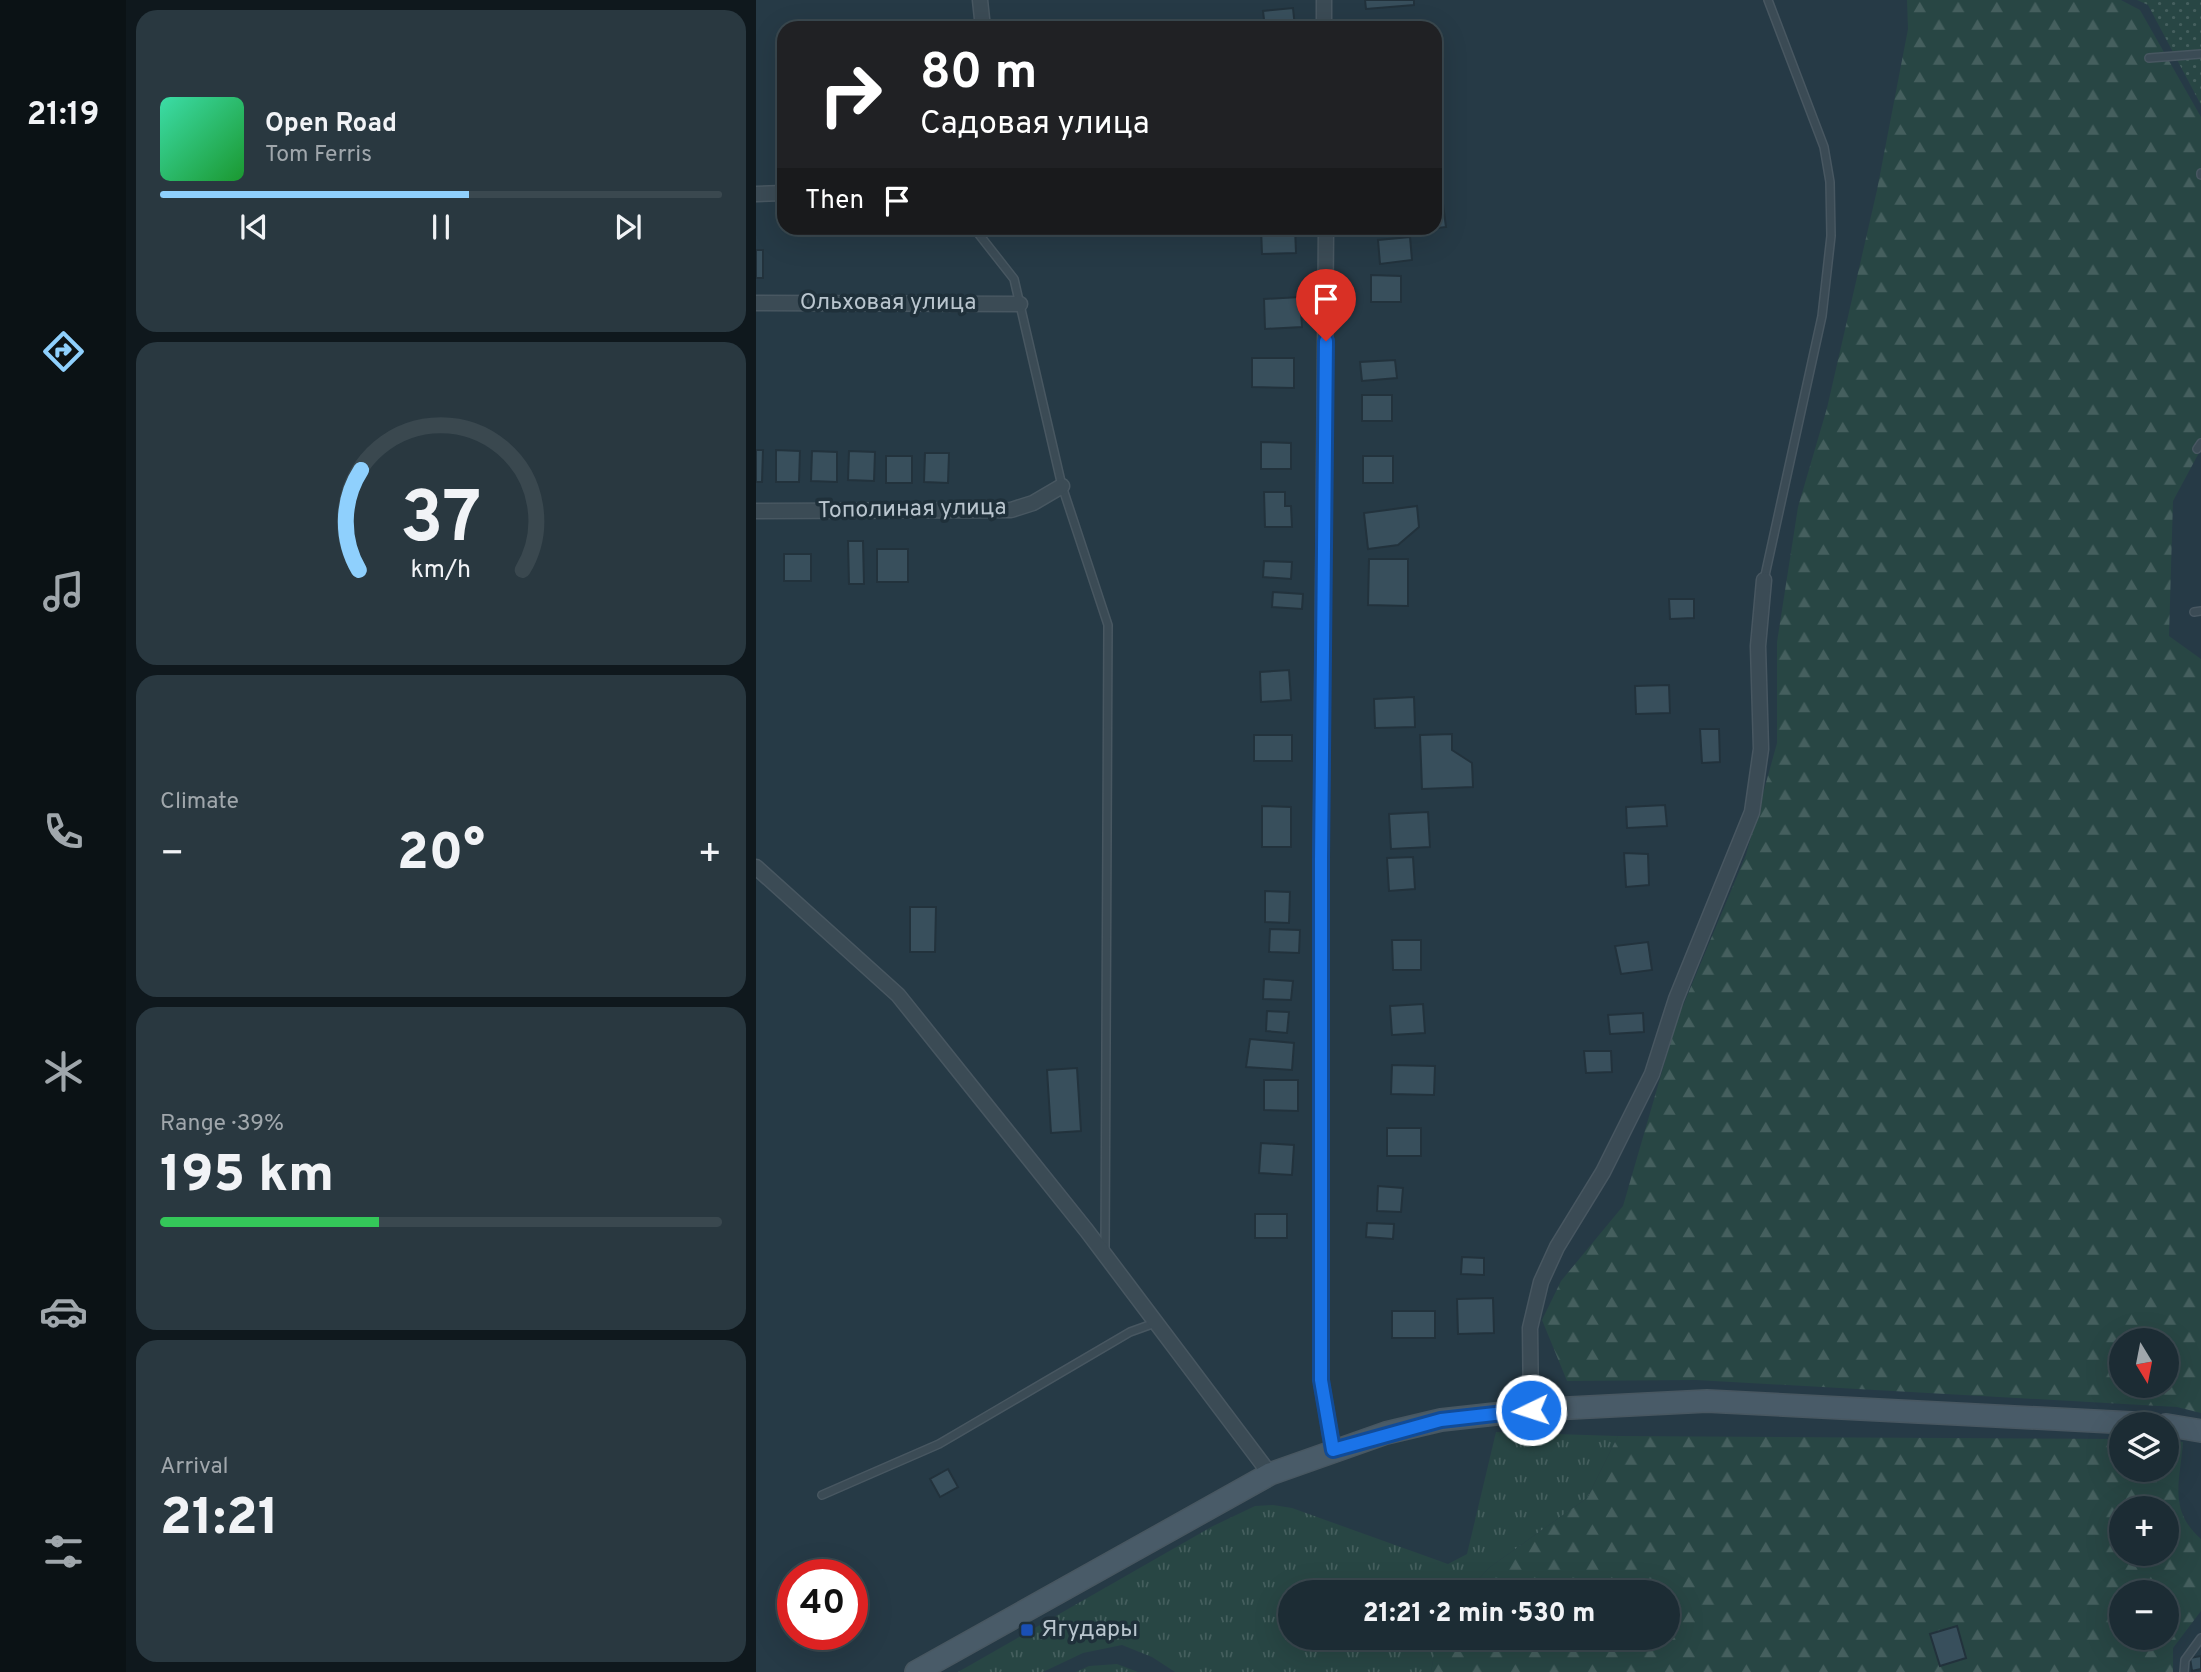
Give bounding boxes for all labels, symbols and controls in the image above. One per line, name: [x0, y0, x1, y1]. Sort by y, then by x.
text: 80 m: [920, 44, 1037, 106]
icon: right: [805, 49, 896, 140]
text: 21:19: [27, 96, 99, 136]
text: Садовая улица: [920, 105, 1150, 145]
text: Open Road: [265, 108, 397, 141]
text: Tom Ferris: [265, 141, 372, 170]
icon: arrive: [878, 182, 916, 220]
text: Then: [805, 185, 864, 218]
icon: previous: [235, 208, 273, 246]
icon: pause: [422, 208, 460, 246]
icon: next: [609, 208, 647, 246]
pin: [1296, 269, 1356, 341]
icon: arrive: [1307, 280, 1345, 318]
street label: Ольховая улица: [800, 289, 976, 318]
icon: directions: [39, 327, 88, 376]
text: 37: [400, 476, 482, 568]
street label: Тополиная улица: [817, 494, 1007, 526]
text: km/h: [411, 554, 471, 586]
icon: music: [39, 567, 88, 616]
text: Climate: [160, 788, 239, 817]
icon: phone: [39, 807, 88, 856]
text: 20°: [397, 822, 485, 888]
text: −: [160, 831, 185, 880]
text: +: [697, 831, 722, 880]
icon: climate: [39, 1047, 88, 1096]
text: Range · 39%: [160, 1110, 284, 1139]
text: 195 km: [160, 1144, 334, 1210]
icon: car: [39, 1287, 88, 1336]
north arrow: [2109, 1328, 2179, 1398]
map controls: [2109, 1328, 2179, 1650]
position arrow: [1494, 1373, 1568, 1447]
button: layers: [2109, 1412, 2179, 1482]
text: Arrival: [160, 1453, 229, 1482]
text: 21:21: [160, 1487, 279, 1553]
button: +: [2109, 1496, 2179, 1566]
icon: filters: [39, 1527, 88, 1576]
speed limit sign: 40: [777, 1559, 868, 1650]
button: −: [2109, 1580, 2179, 1650]
text: 21:21 · 2 min · 530 m: [1363, 1598, 1595, 1631]
place label: Ягудары: [1041, 1616, 1138, 1645]
marker: Ягудары: [1019, 1622, 1035, 1638]

